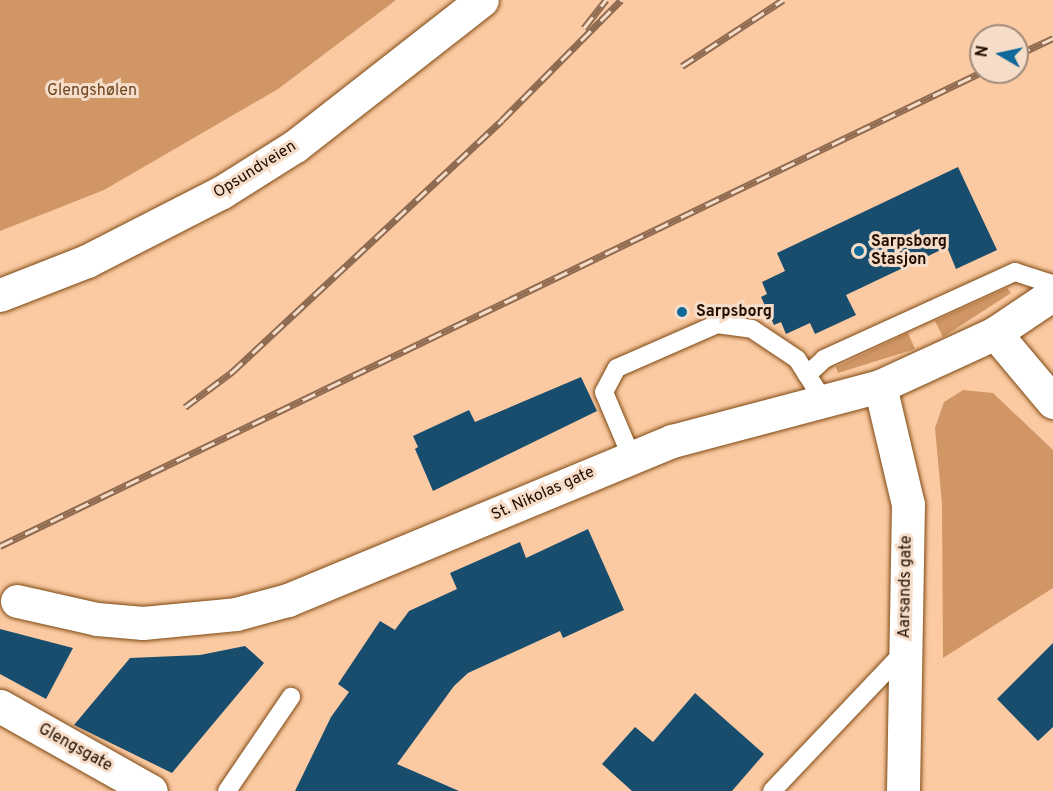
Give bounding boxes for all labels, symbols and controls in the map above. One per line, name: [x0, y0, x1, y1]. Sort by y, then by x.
north arrow: [969, 24, 1029, 84]
text: N: [972, 44, 994, 59]
park label: Glengshølen: [47, 81, 137, 101]
street label: Opsundveien: [210, 137, 300, 203]
place label: Sarpsborg Stasjon: [871, 232, 947, 270]
marker: Sarpsborg Stasjon: [852, 244, 866, 258]
place label: Sarpsborg: [696, 302, 772, 322]
marker: Sarpsborg: [673, 303, 691, 321]
street label: St. Nikolas gate: [489, 463, 597, 525]
street label: Aarsands gate: [896, 535, 916, 639]
street label: Glengsgate: [35, 720, 115, 776]

